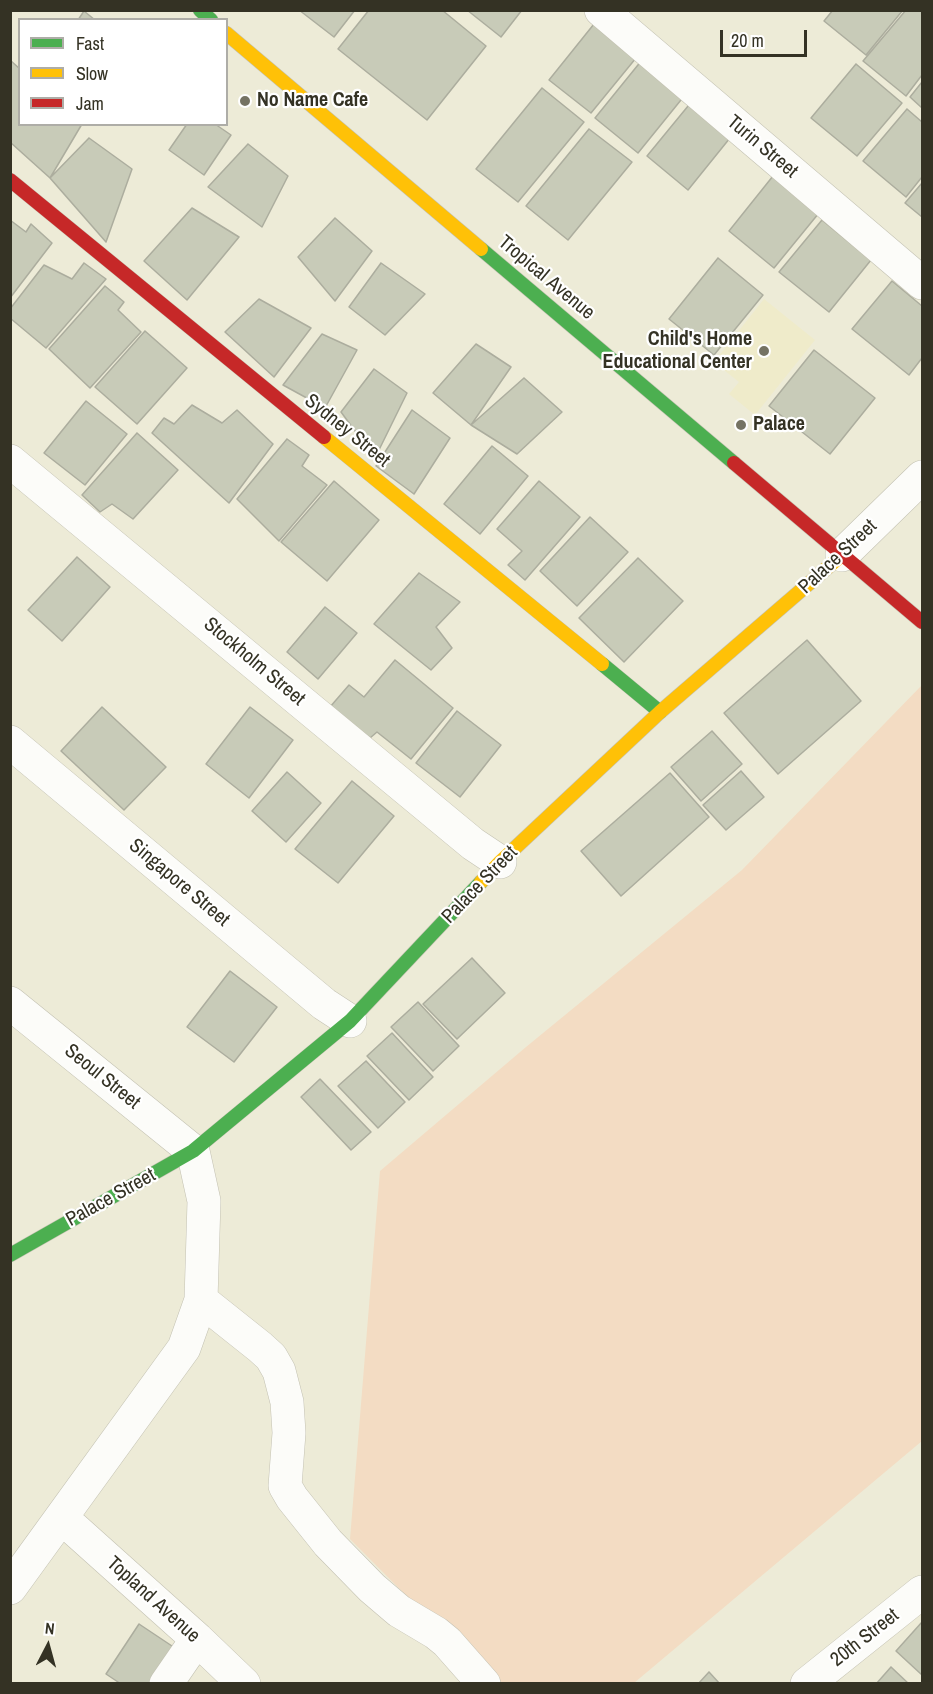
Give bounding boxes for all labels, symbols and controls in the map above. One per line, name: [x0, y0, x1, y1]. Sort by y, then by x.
legend: [18, 18, 228, 126]
scale bar: [723, 18, 810, 56]
text: 20 m: [731, 28, 764, 53]
text: Fast: [76, 31, 104, 56]
text: Slow: [76, 61, 108, 86]
place label: No Name Cafe: [257, 89, 368, 113]
text: Jam: [76, 91, 104, 116]
marker: No Name Cafe: [238, 94, 252, 108]
street label: Turin Street: [722, 110, 802, 184]
street label: Tropical Avenue: [493, 231, 599, 325]
place label: Child's Home Educational Center: [603, 328, 752, 375]
marker: Child's Home Educational Center: [757, 344, 771, 358]
street label: Sydney Street: [299, 389, 395, 473]
place label: Palace: [753, 413, 805, 437]
marker: Palace: [734, 418, 748, 432]
street label: Palace Street: [794, 515, 882, 599]
street label: Stockholm Street: [198, 613, 310, 711]
street label: Singapore Street: [124, 834, 234, 932]
street label: Palace Street: [437, 841, 523, 929]
street label: Seoul Street: [59, 1039, 145, 1115]
street label: Palace Street: [62, 1164, 160, 1232]
street label: Topland Avenue: [101, 1552, 205, 1648]
street label: 20th Street: [826, 1604, 904, 1672]
north arrow: [18, 1616, 78, 1676]
text: N: [44, 1617, 56, 1640]

